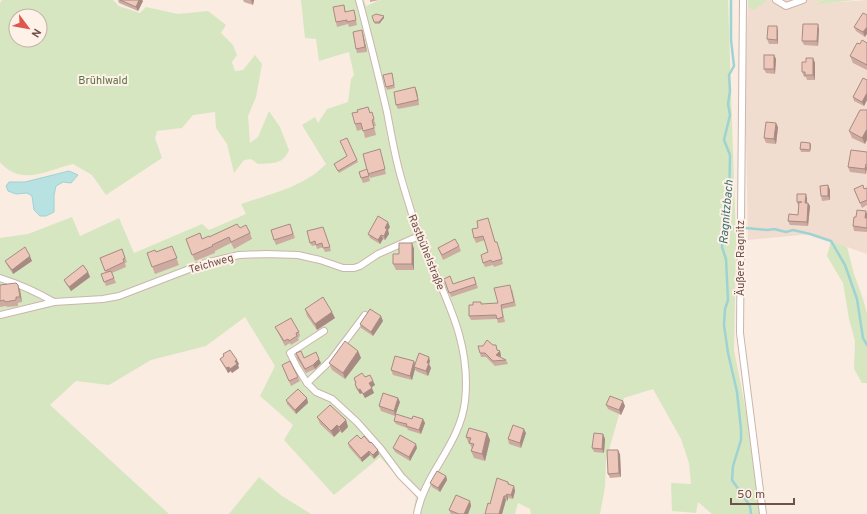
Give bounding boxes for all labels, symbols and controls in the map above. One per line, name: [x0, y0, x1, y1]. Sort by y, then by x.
north arrow: [8, 8, 48, 48]
text: N: [28, 26, 44, 40]
park label: Brühlwald: [78, 74, 128, 88]
water label: Ragnitzbach: [716, 179, 738, 245]
street label: Rastbühelstraße: [405, 213, 448, 292]
street label: Äußere Ragnitz: [733, 220, 748, 296]
street label: Teichweg: [187, 251, 235, 277]
scale bar: [731, 480, 794, 506]
text: 50 m: [737, 487, 765, 503]

